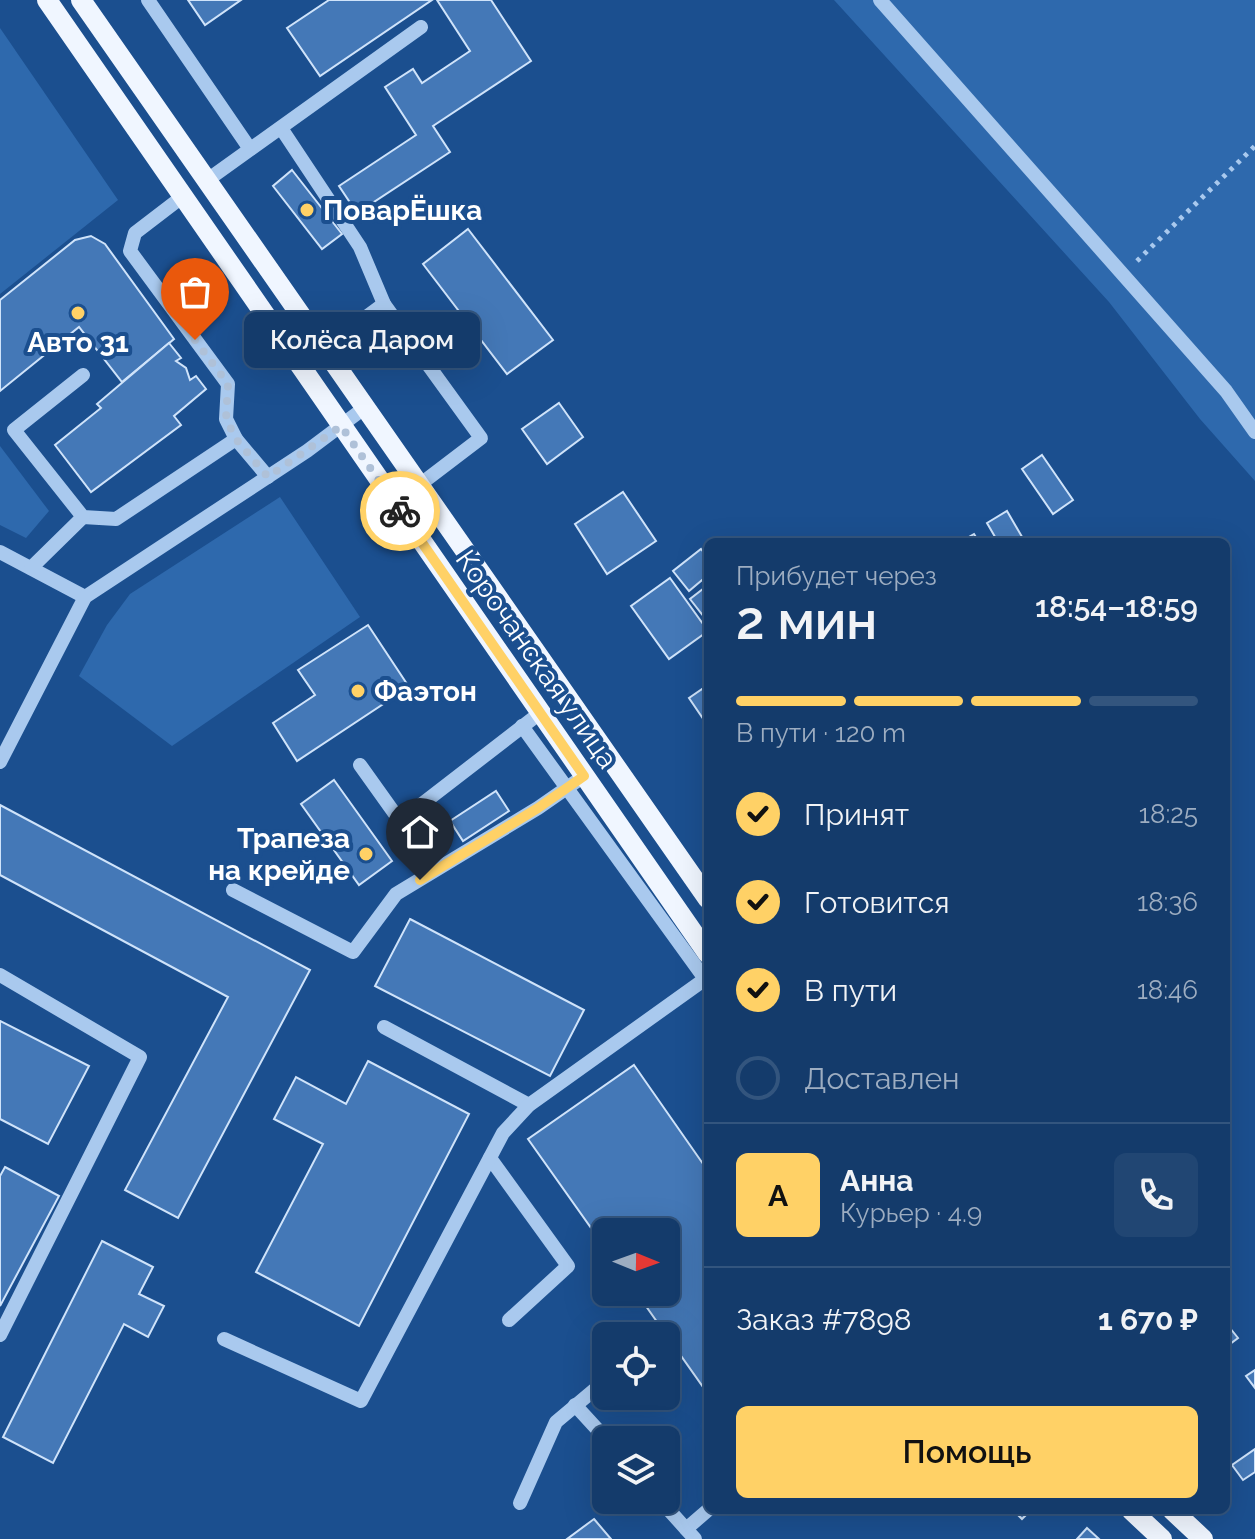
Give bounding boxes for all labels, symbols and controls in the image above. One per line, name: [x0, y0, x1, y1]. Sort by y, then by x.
place label: ПоварЁшка: [323, 194, 482, 227]
marker: ПоварЁшка: [298, 201, 316, 219]
pin: [161, 258, 229, 340]
icon: bag: [173, 270, 217, 314]
marker: Авто 31: [69, 304, 87, 322]
callout: Колёса Даром: [243, 312, 479, 368]
text: Колёса Даром: [270, 325, 454, 355]
place label: Авто 31: [27, 326, 129, 359]
courier: [360, 471, 440, 551]
icon: bike: [378, 489, 422, 533]
street label: Корочанская улица: [449, 544, 624, 775]
text: Прибудет через: [736, 561, 937, 591]
text: 18:54–18:59: [1035, 589, 1198, 624]
text: 2 мин: [736, 590, 877, 651]
place label: Фаэтон: [374, 675, 477, 708]
marker: Фаэтон: [349, 682, 367, 700]
text: В пути · 120 m: [736, 718, 906, 748]
icon: check: [736, 792, 780, 836]
text: Принят: [804, 797, 909, 832]
pin: [386, 798, 454, 880]
text: 18:25: [1139, 799, 1198, 829]
icon: home: [398, 810, 442, 854]
place label: Трапеза на крейде: [208, 822, 350, 887]
marker: Трапеза на крейде: [357, 845, 375, 863]
icon: check: [736, 880, 780, 924]
text: Готовится: [804, 885, 950, 920]
text: 18:36: [1137, 887, 1198, 917]
icon: check: [736, 968, 780, 1012]
text: В пути: [804, 973, 897, 1008]
text: 18:46: [1137, 975, 1198, 1005]
text: Доставлен: [804, 1061, 960, 1096]
button: phone: [1114, 1153, 1198, 1237]
text: Анна: [840, 1163, 914, 1198]
text: А: [768, 1178, 788, 1213]
text: Курьер · 4.9: [840, 1198, 982, 1228]
north arrow: [592, 1218, 680, 1306]
map controls: [592, 1218, 680, 1514]
text: Заказ #7898: [736, 1302, 912, 1337]
text: 1 670 ₽: [1098, 1302, 1198, 1337]
button: locate: [592, 1322, 680, 1410]
button: Помощь: [736, 1406, 1198, 1498]
button: layers: [592, 1426, 680, 1514]

